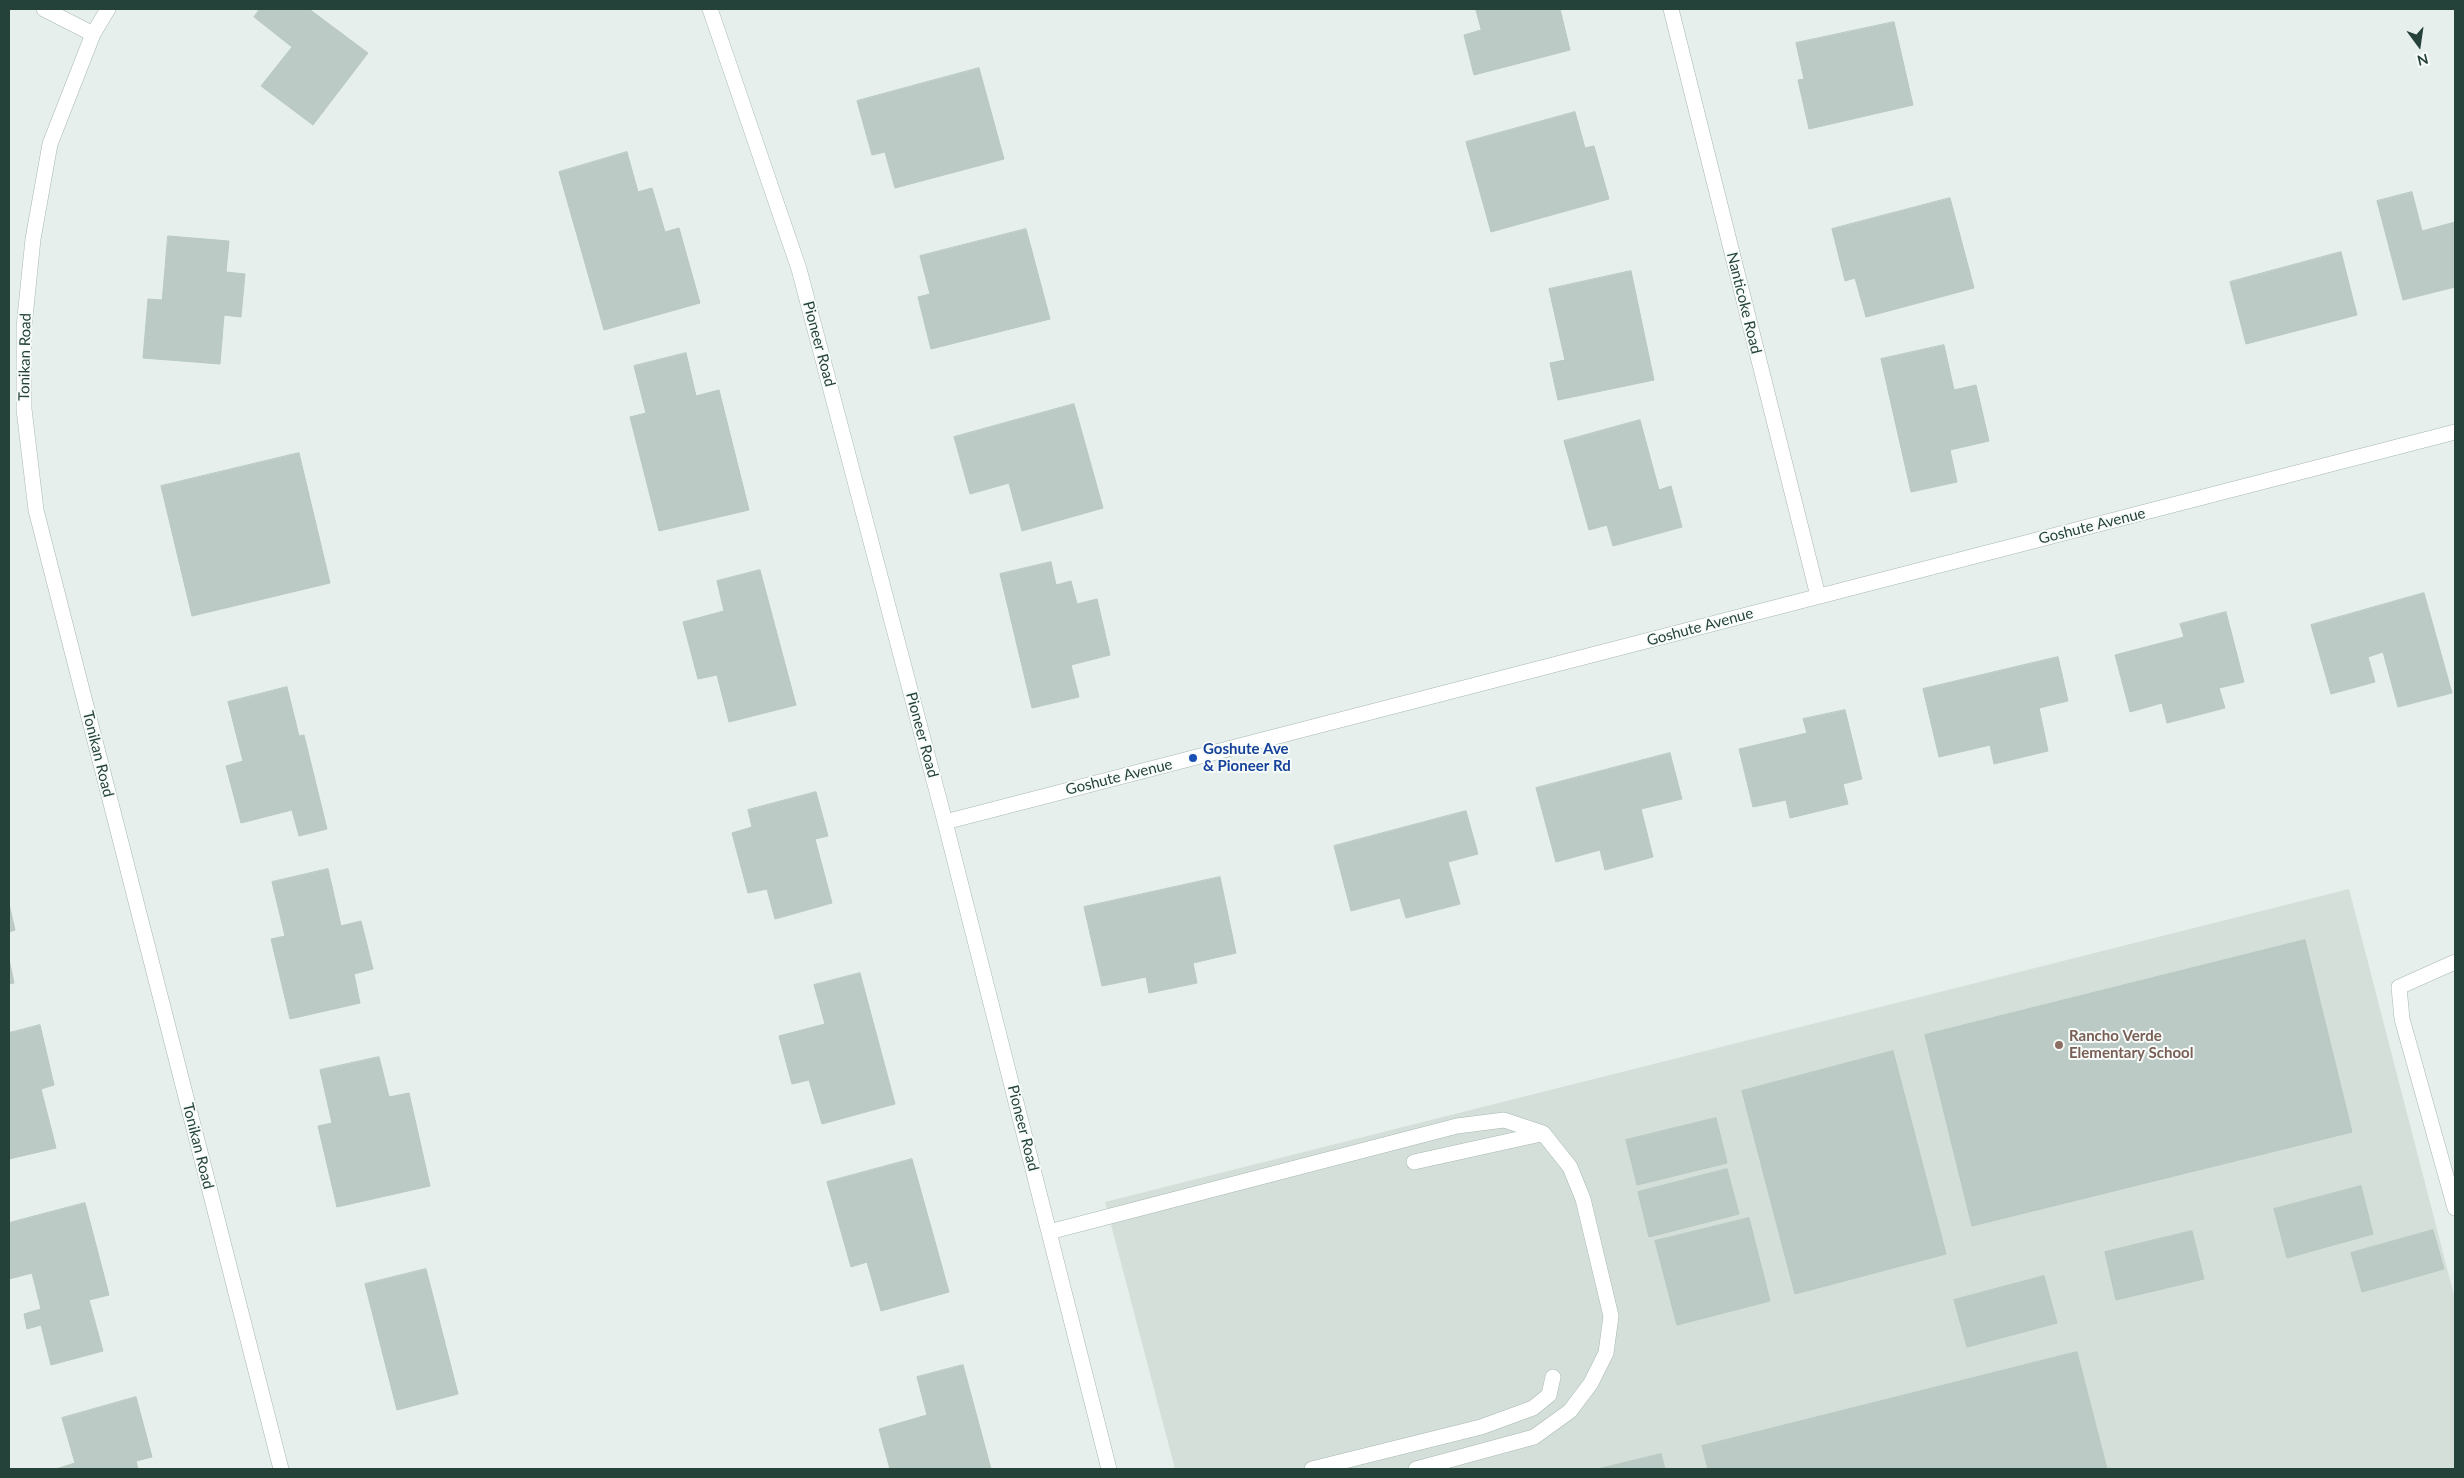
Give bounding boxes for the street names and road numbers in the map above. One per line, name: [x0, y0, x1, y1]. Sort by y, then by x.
street label: Nanticoke Road: [1723, 250, 1765, 356]
street label: Pioneer Road: [799, 299, 839, 389]
street label: Tonikan Road: [15, 313, 35, 401]
street label: Goshute Avenue: [2037, 504, 2147, 548]
street label: Goshute Avenue: [1645, 604, 1755, 650]
street label: Pioneer Road: [902, 690, 942, 780]
street label: Tonikan Road: [79, 709, 117, 799]
street label: Goshute Avenue: [1064, 755, 1174, 799]
street label: Pioneer Road: [1004, 1083, 1042, 1173]
street label: Tonikan Road: [179, 1101, 217, 1191]

